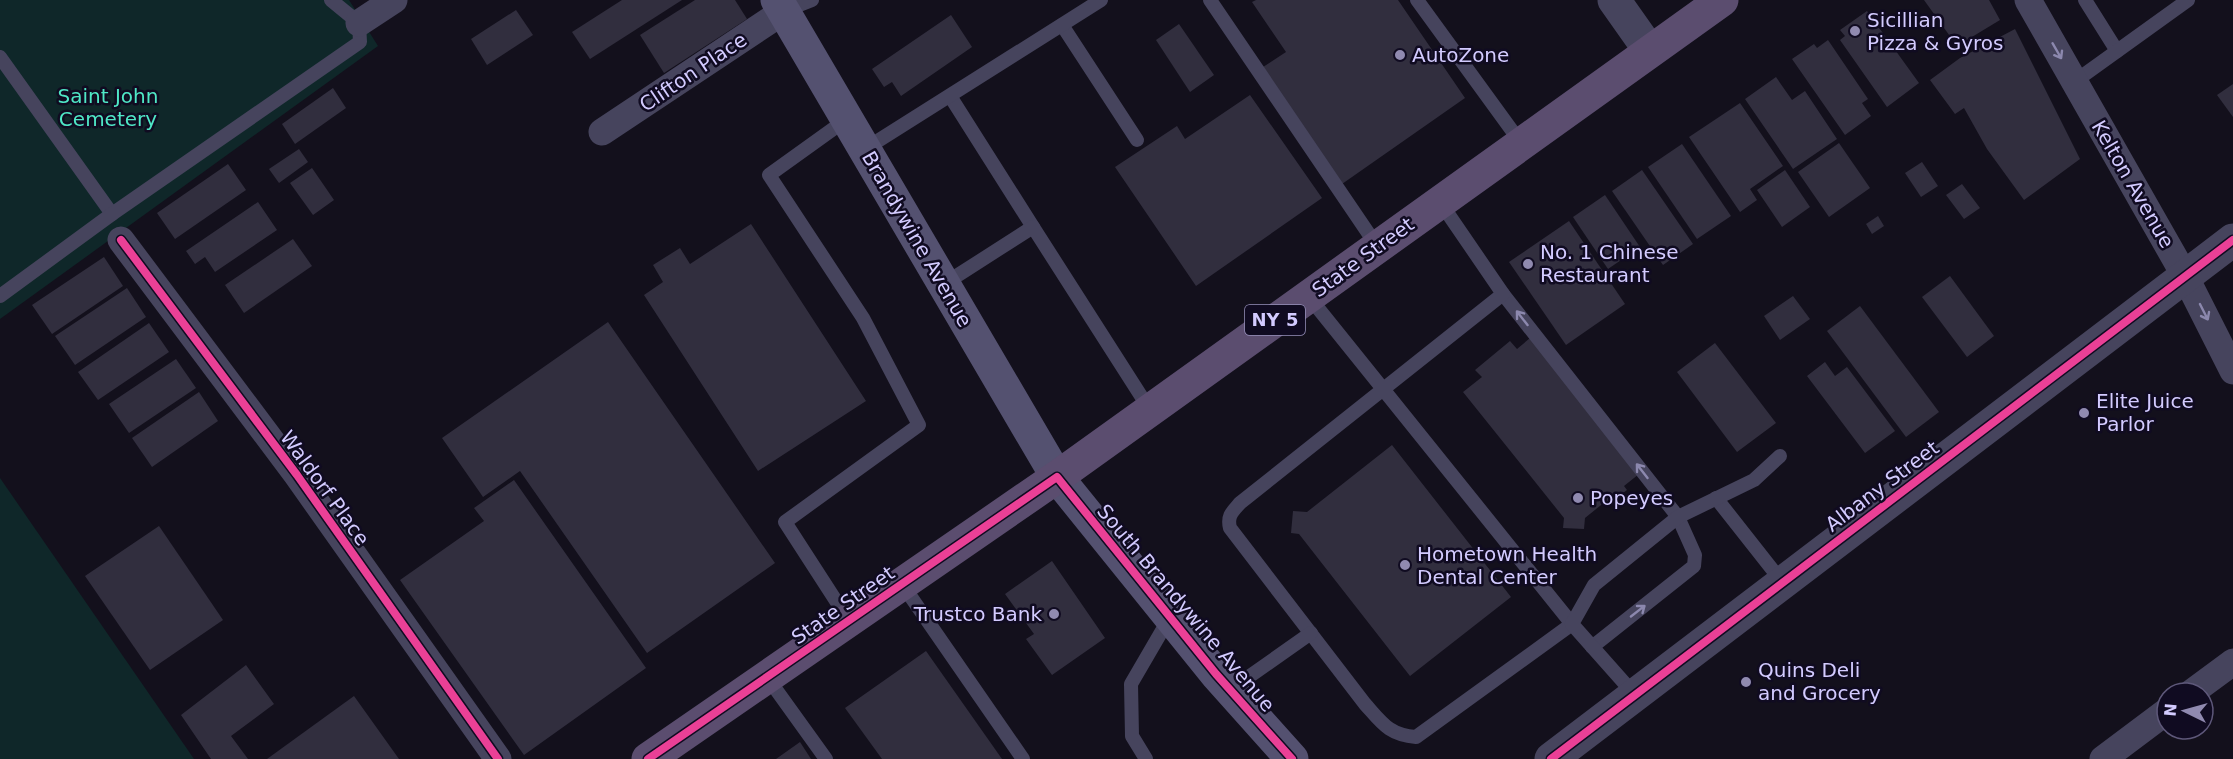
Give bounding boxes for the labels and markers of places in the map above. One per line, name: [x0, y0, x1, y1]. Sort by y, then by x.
place label: Sicillian Pizza & Gyros: [1867, 8, 2004, 55]
marker: Sicillian Pizza & Gyros: [1848, 24, 1862, 38]
place label: AutoZone: [1412, 43, 1509, 67]
marker: AutoZone: [1393, 48, 1407, 62]
place label: No. 1 Chinese Restaurant: [1540, 240, 1679, 287]
marker: No. 1 Chinese Restaurant: [1521, 257, 1535, 271]
place label: Elite Juice Parlor: [2096, 389, 2194, 436]
marker: Elite Juice Parlor: [2077, 406, 2091, 420]
place label: Popeyes: [1590, 486, 1673, 510]
marker: Popeyes: [1571, 491, 1585, 505]
place label: Hometown Health Dental Center: [1417, 542, 1597, 589]
marker: Hometown Health Dental Center: [1398, 558, 1412, 572]
place label: Trustco Bank: [913, 602, 1042, 626]
marker: Trustco Bank: [1047, 607, 1061, 621]
place label: Quins Deli and Grocery: [1758, 658, 1881, 705]
marker: Quins Deli and Grocery: [1739, 675, 1753, 689]

